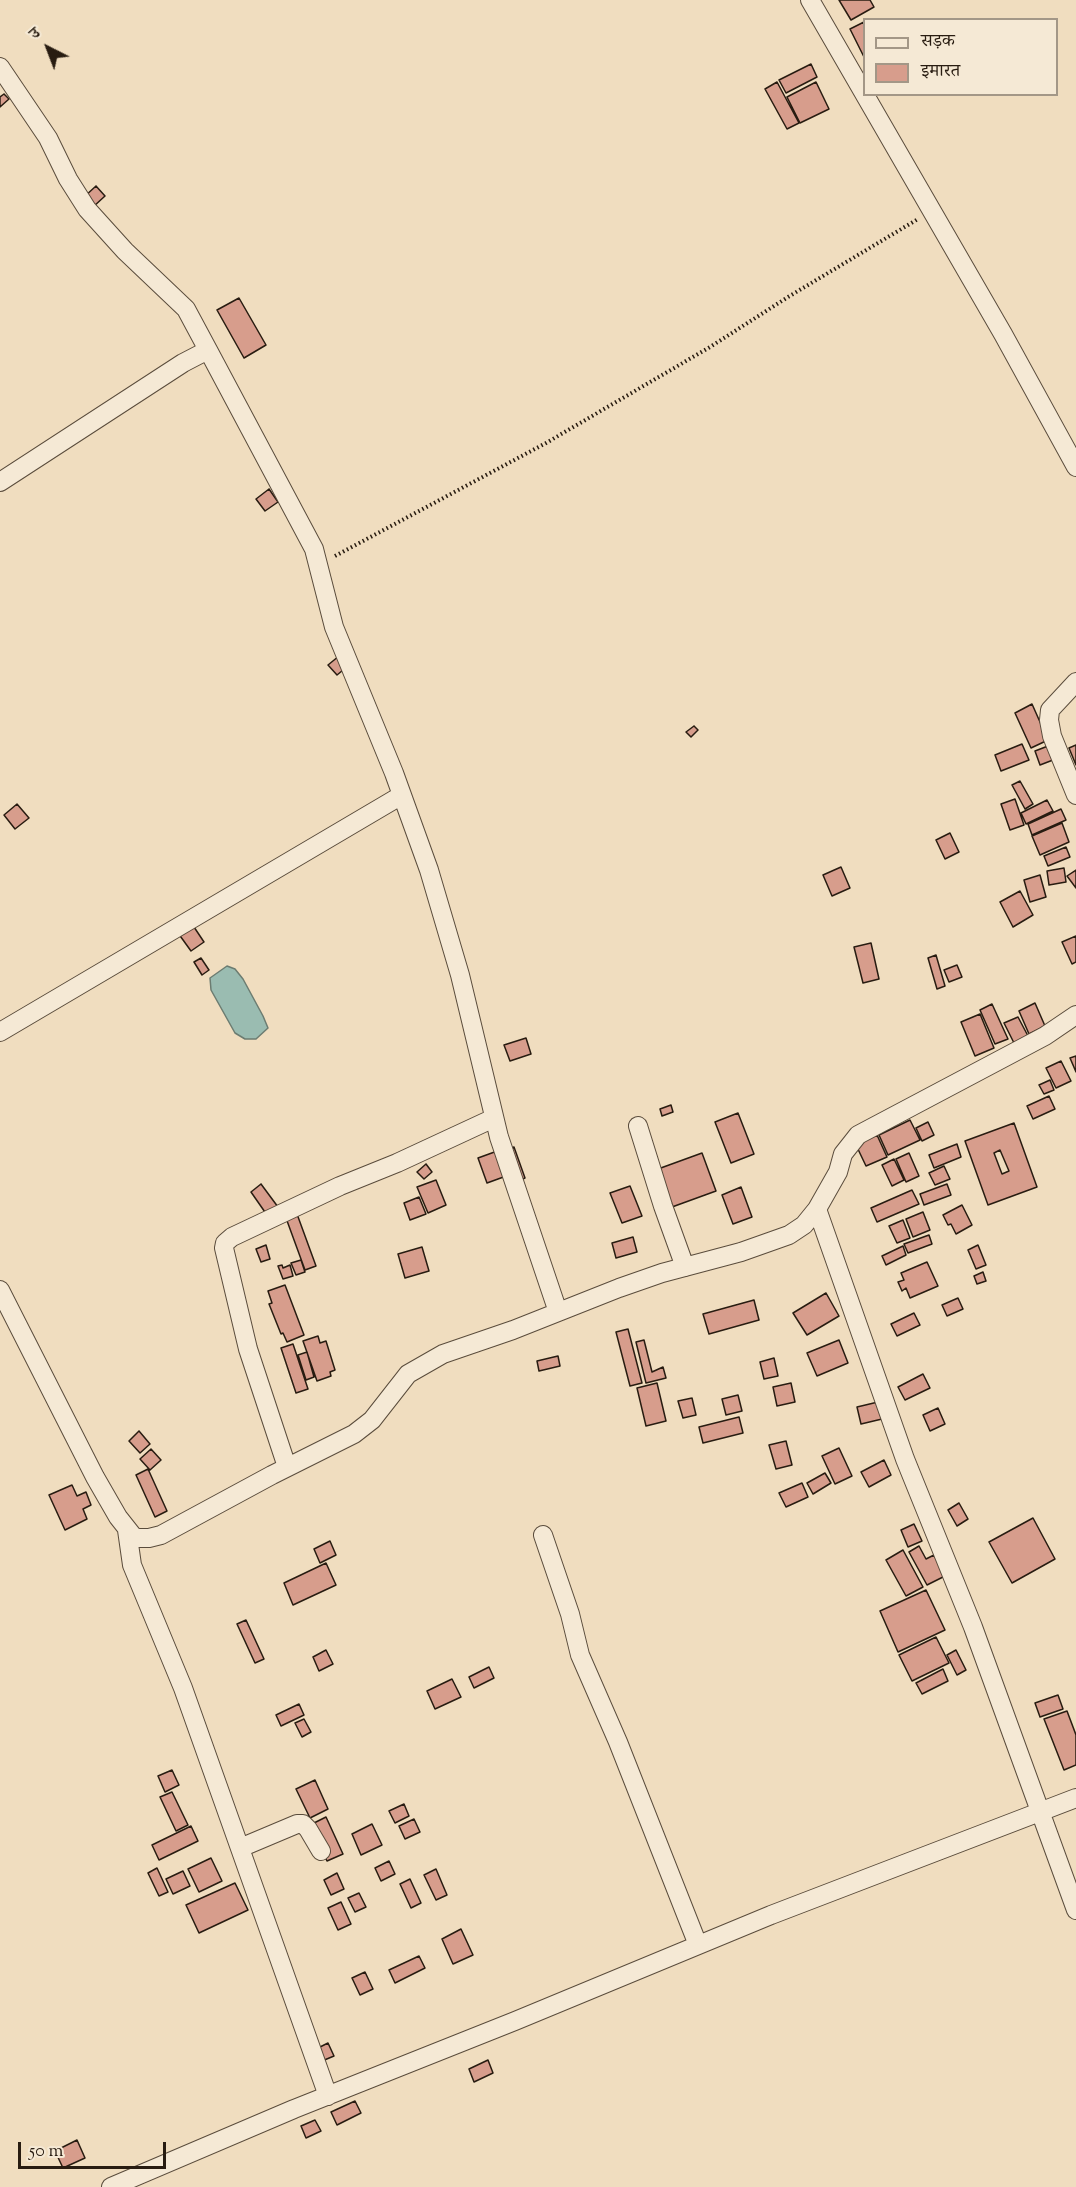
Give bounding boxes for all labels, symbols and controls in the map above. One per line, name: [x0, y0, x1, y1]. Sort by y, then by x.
north arrow: [18, 18, 78, 78]
legend: [863, 18, 1058, 96]
text: उ: [25, 23, 46, 46]
text: सड़क: [921, 29, 955, 55]
text: इमारत: [921, 59, 960, 85]
scale bar: [21, 2130, 170, 2168]
text: 50 m: [29, 2139, 63, 2165]

